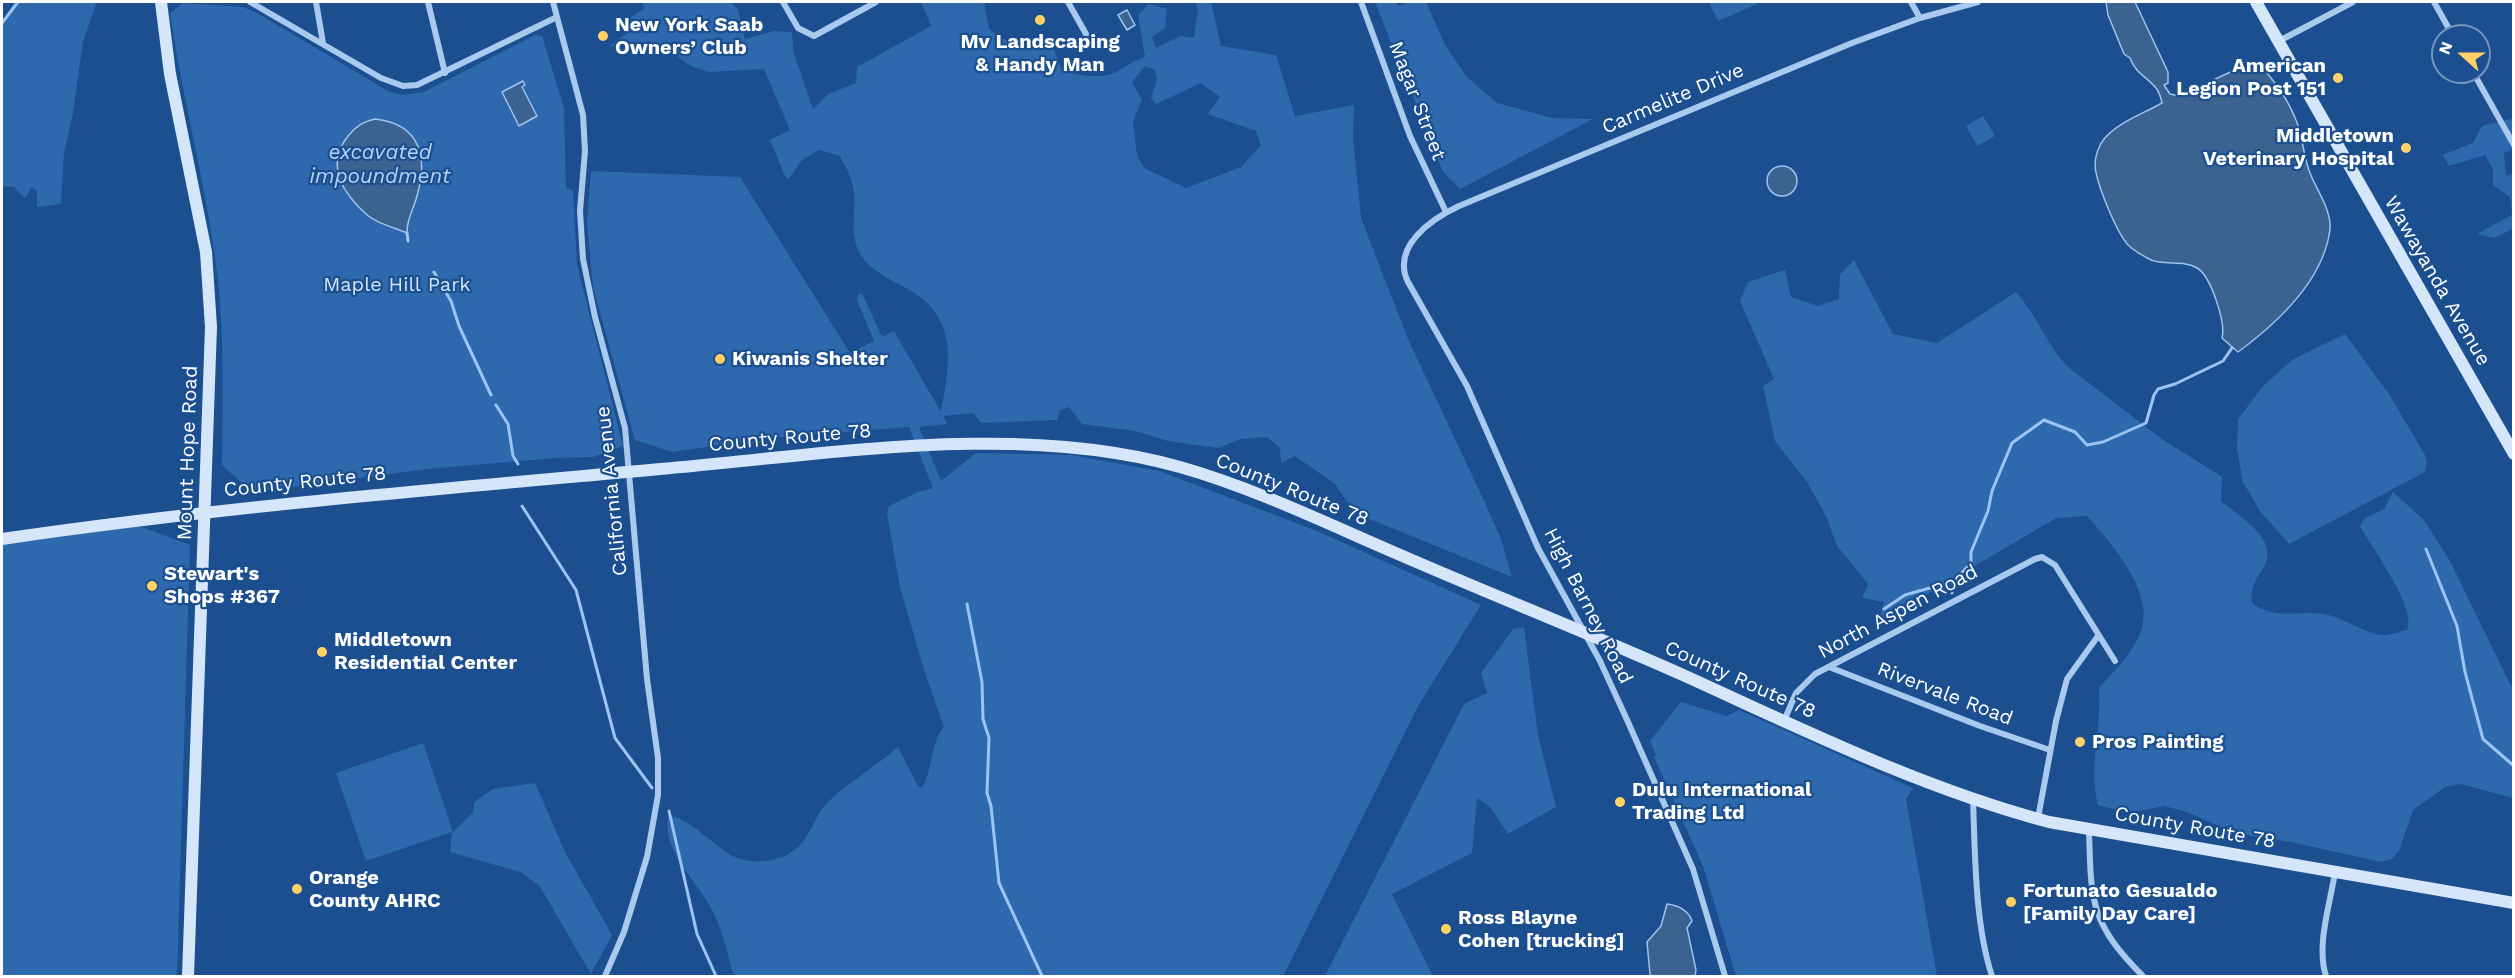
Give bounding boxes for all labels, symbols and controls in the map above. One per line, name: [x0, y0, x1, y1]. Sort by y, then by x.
place label: New York Saab Owners’ Club: [615, 13, 763, 60]
marker: Mv Landscaping & Handy Man: [1033, 13, 1047, 27]
north arrow: [2431, 24, 2491, 84]
marker: New York Saab Owners’ Club: [596, 29, 610, 43]
place label: Mv Landscaping & Handy Man: [960, 30, 1120, 77]
street label: Magar Street: [1383, 38, 1451, 164]
text: N: [2435, 39, 2457, 57]
place label: American Legion Post 151: [2176, 54, 2326, 101]
street label: Carmelite Drive: [1598, 58, 1748, 140]
marker: American Legion Post 151: [2331, 71, 2345, 85]
place label: Middletown Veterinary Hospital: [2203, 124, 2394, 171]
water label: excavated impoundment: [310, 140, 450, 190]
marker: Middletown Veterinary Hospital: [2399, 141, 2413, 155]
street label: Wawayanda Avenue: [2379, 192, 2495, 370]
park label: Maple Hill Park: [323, 273, 471, 297]
place label: Kiwanis Shelter: [732, 347, 888, 371]
marker: Kiwanis Shelter: [713, 352, 727, 366]
street label: Mount Hope Road: [173, 365, 203, 541]
street label: California Avenue: [591, 405, 633, 577]
street label: County Route 78: [708, 419, 872, 457]
street label: County Route 78: [1212, 448, 1372, 532]
street label: County Route 78: [223, 462, 387, 502]
street label: High Barney Road: [1538, 524, 1638, 688]
street label: North Aspen Road: [1814, 560, 1982, 664]
place label: Stewart's Shops #367: [164, 562, 280, 609]
marker: Stewart's Shops #367: [145, 579, 159, 593]
place label: Middletown Residential Center: [334, 628, 517, 675]
street label: County Route 78: [1661, 636, 1819, 724]
marker: Middletown Residential Center: [315, 645, 329, 659]
street label: Rivervale Road: [1874, 657, 2016, 731]
place label: Pros Painting: [2092, 730, 2223, 754]
marker: Pros Painting: [2073, 735, 2087, 749]
place label: Dulu International Trading Ltd: [1632, 778, 1812, 825]
marker: Dulu International Trading Ltd: [1613, 795, 1627, 809]
street label: County Route 78: [2113, 802, 2277, 854]
place label: Orange County AHRC: [309, 866, 441, 913]
place label: Fortunato Gesualdo [Family Day Care]: [2023, 879, 2217, 926]
marker: Orange County AHRC: [290, 882, 304, 896]
marker: Fortunato Gesualdo [Family Day Care]: [2004, 895, 2018, 909]
place label: Ross Blayne Cohen [trucking]: [1458, 906, 1625, 953]
marker: Ross Blayne Cohen [trucking]: [1439, 922, 1453, 936]

